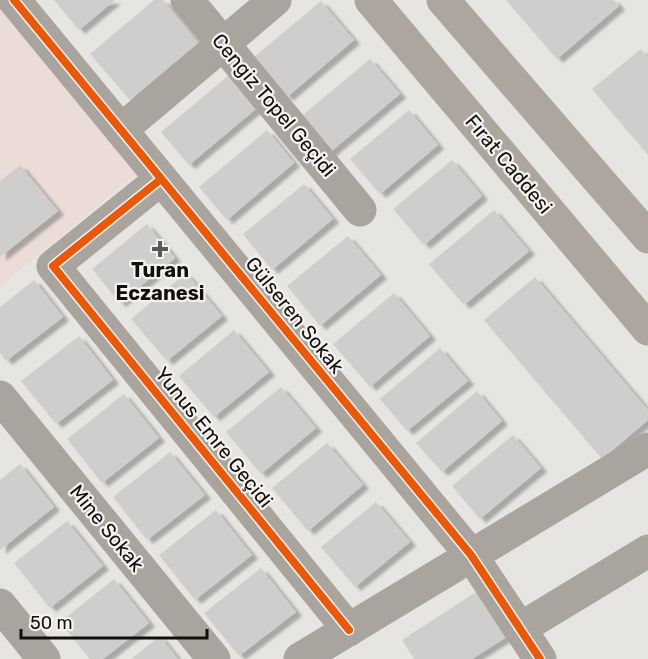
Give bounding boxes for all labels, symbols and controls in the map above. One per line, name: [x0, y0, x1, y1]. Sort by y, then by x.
street label: Cengiz Topel Geçidi: [207, 29, 341, 181]
street label: Fırat Caddesi: [461, 109, 557, 219]
marker: Turan Eczanesi: [153, 242, 167, 256]
street label: Gülseren Sokak: [241, 252, 350, 379]
place label: Turan Eczanesi: [116, 258, 204, 305]
street label: Yunus Emre Geçidi: [150, 362, 278, 512]
street label: Mine Sokak: [65, 480, 150, 577]
scale bar: [21, 602, 207, 640]
text: 50 m: [30, 612, 73, 634]

